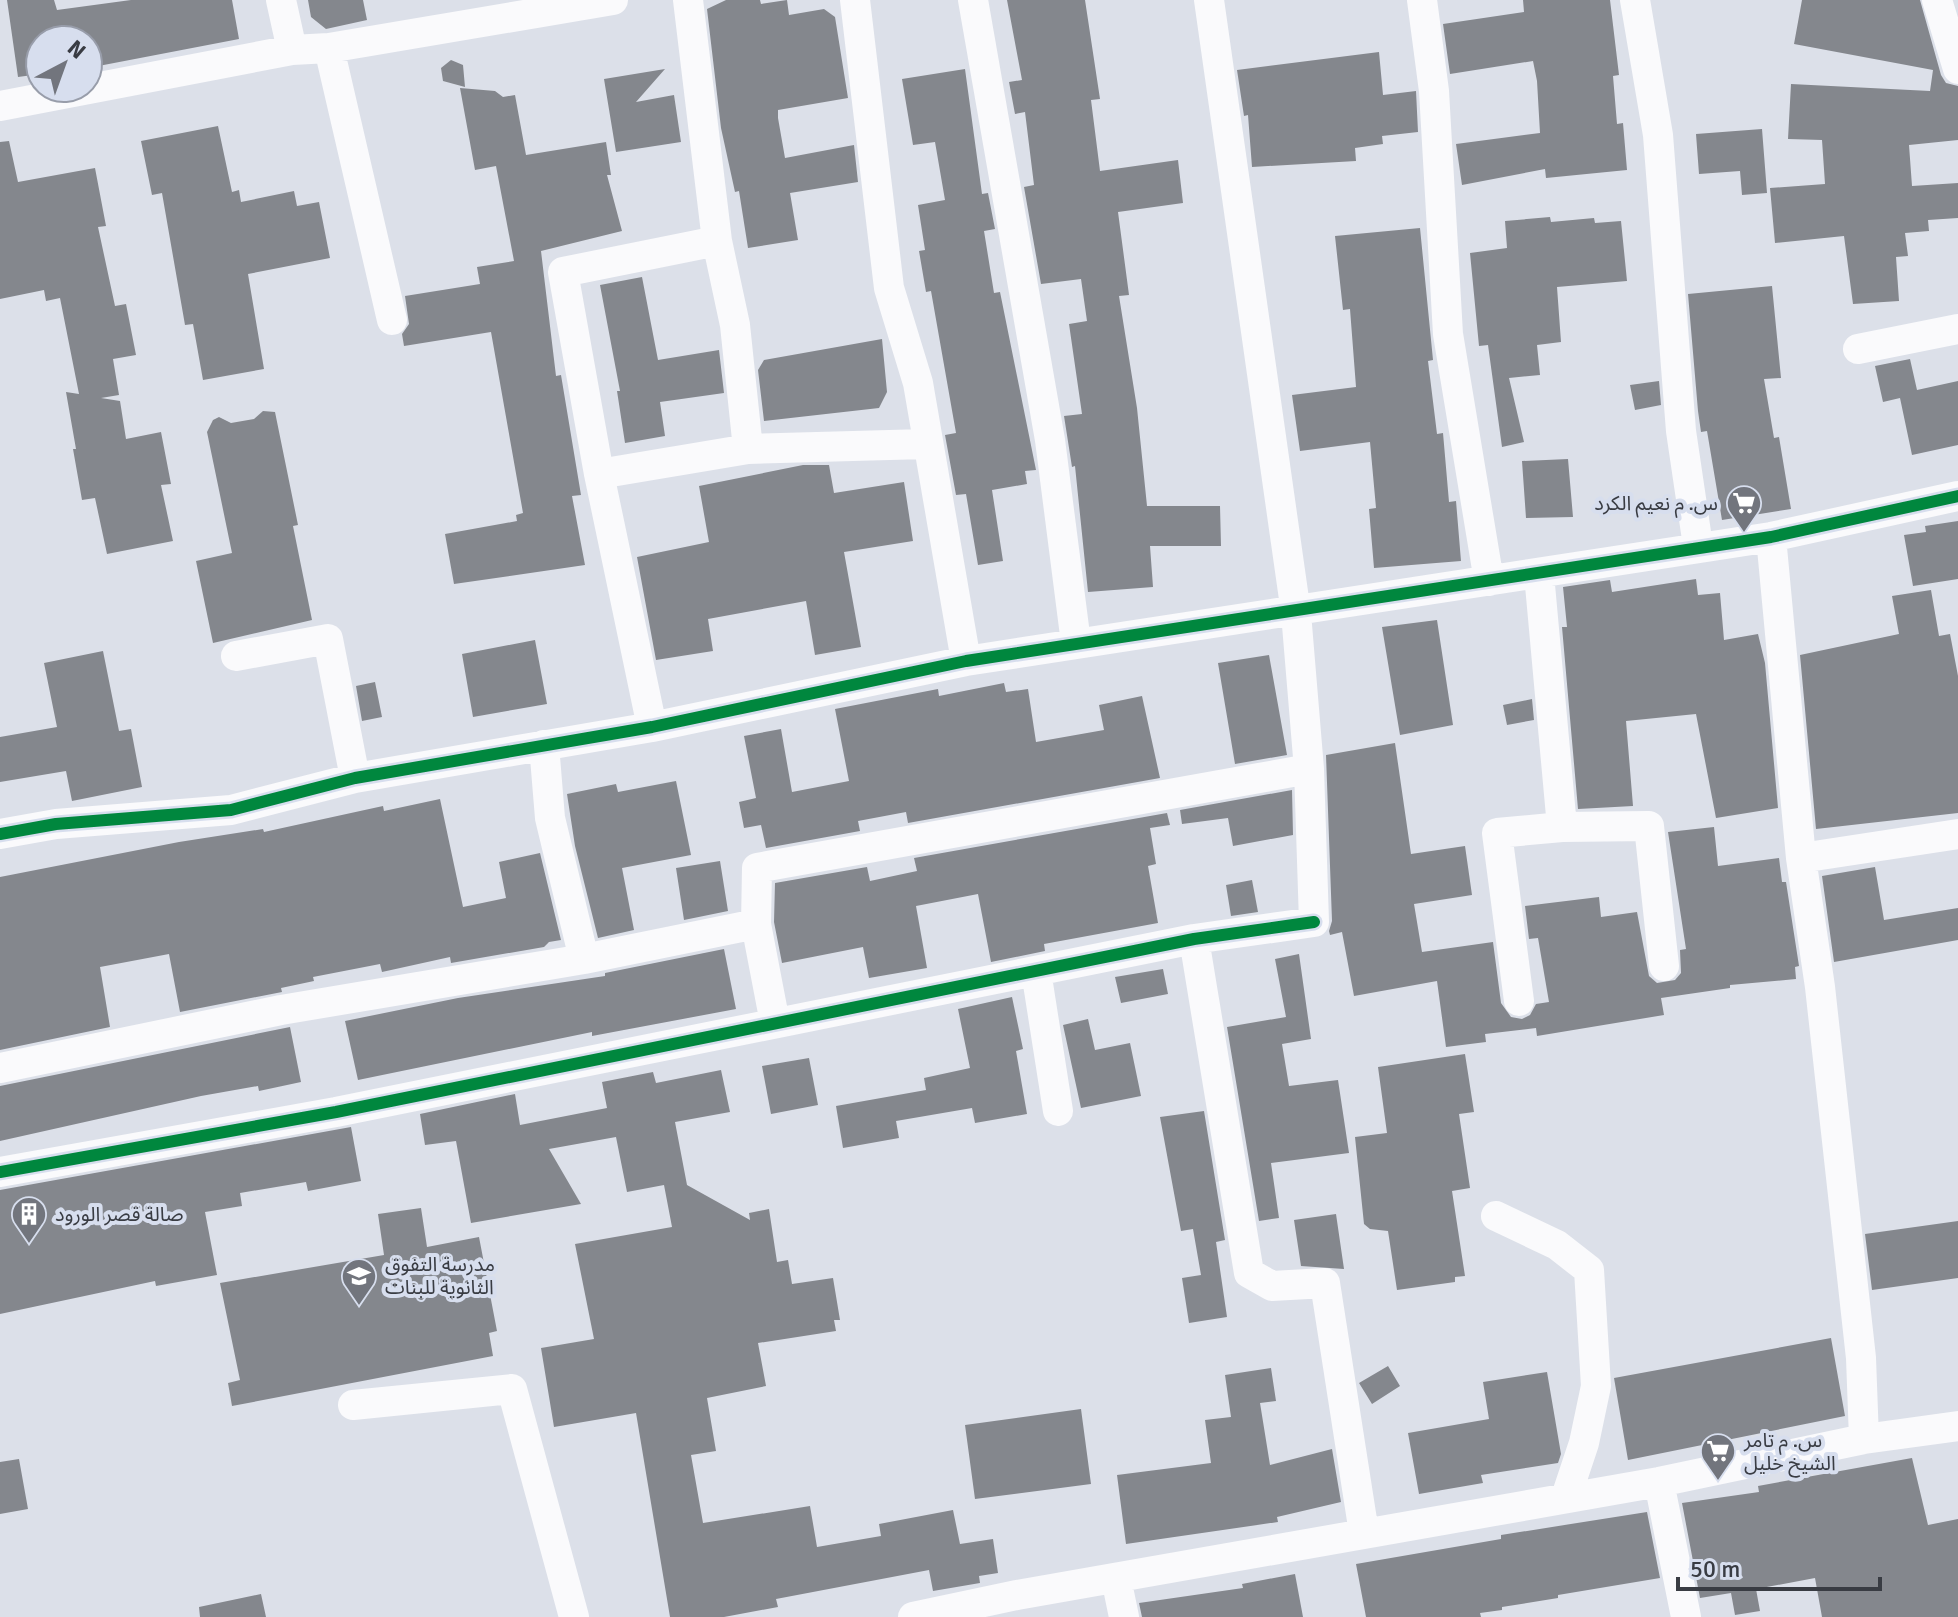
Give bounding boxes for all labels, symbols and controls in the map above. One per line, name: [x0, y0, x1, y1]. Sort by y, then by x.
north arrow: [24, 24, 104, 104]
text: N: [62, 34, 91, 64]
supermarket icon: س. م نعيم الكرد: [1725, 484, 1763, 534]
place label: س. م نعيم الكرد: [1594, 491, 1718, 518]
building icon: صالة قصر الورود: [10, 1195, 48, 1245]
place label: صالة قصر الورود: [55, 1202, 184, 1227]
place label: مدرسة التفوق الثانوية للبنات: [385, 1252, 495, 1300]
school or university icon: مدرسة التفوق الثانوية للبنات: [340, 1257, 378, 1307]
place label: س. م تامر الشيخ خليل: [1743, 1428, 1836, 1478]
supermarket icon: س. م تامر الشيخ خليل: [1699, 1432, 1737, 1482]
scale bar: [1678, 1541, 1880, 1591]
text: 50 m: [1690, 1554, 1740, 1584]

